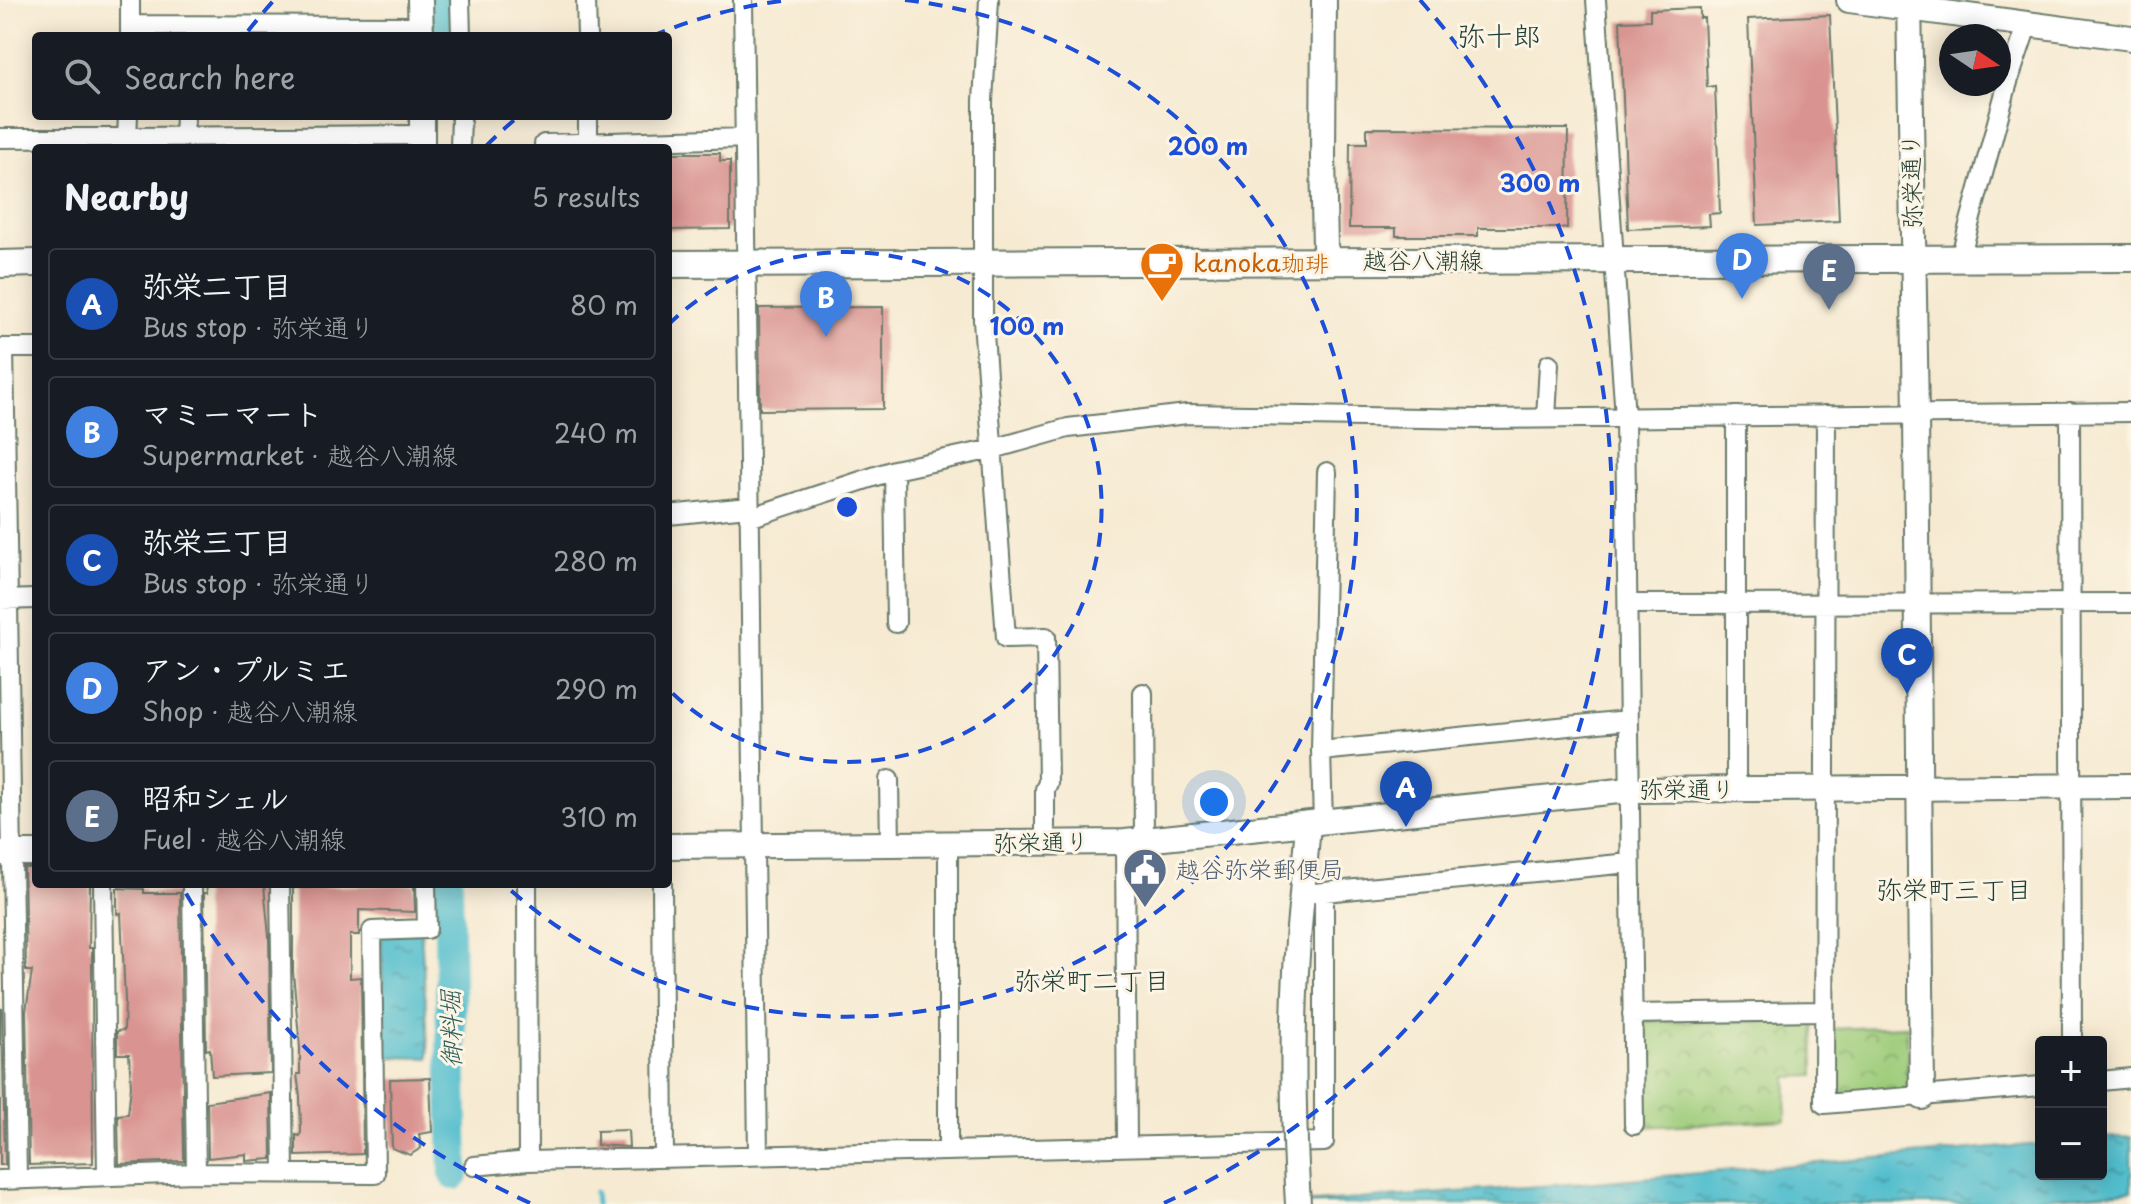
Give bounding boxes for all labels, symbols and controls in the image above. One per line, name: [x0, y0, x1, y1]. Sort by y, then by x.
district label: 弥十郎: [1457, 13, 1541, 56]
north arrow: [1939, 24, 2011, 96]
search box: [32, 32, 672, 120]
icon: search: [60, 54, 104, 98]
text: Search here: [124, 54, 296, 99]
text: 200 m: [1168, 127, 1248, 163]
street label: 弥栄通り: [1891, 133, 1929, 229]
text: 300 m: [1499, 164, 1581, 200]
text: Nearby: [64, 170, 189, 222]
text: 5 results: [532, 177, 640, 216]
pin: D: [1716, 233, 1768, 299]
cafe icon: kanoka珈琲: [1138, 240, 1186, 303]
street label: 越谷八潮線: [1363, 241, 1483, 277]
place label: kanoka珈琲: [1193, 244, 1329, 280]
pin: E: [1803, 244, 1855, 310]
text: 弥栄二丁目: [142, 262, 292, 307]
pin: B: [800, 271, 852, 337]
text: A: [82, 285, 102, 324]
text: 80 m: [570, 285, 638, 324]
text: Bus stop · 弥栄通り: [142, 307, 375, 346]
text: 100 m: [990, 307, 1064, 343]
text: マミーマート: [142, 390, 323, 435]
text: B: [83, 413, 101, 452]
text: 240 m: [554, 413, 638, 452]
text: Supermarket · 越谷八潮線: [142, 435, 458, 474]
centre of rings: [833, 493, 861, 521]
text: 弥栄三丁目: [142, 518, 292, 563]
text: C: [82, 541, 102, 580]
text: 280 m: [553, 541, 638, 580]
text: Bus stop · 弥栄通り: [142, 563, 375, 602]
pin: C: [1881, 628, 1933, 694]
text: アン・プルミエ: [142, 646, 350, 691]
text: D: [82, 669, 102, 708]
text: 290 m: [555, 669, 638, 708]
text: Shop · 越谷八潮線: [142, 691, 357, 730]
pin: A: [1380, 761, 1432, 827]
street label: 弥栄通り: [1639, 770, 1735, 806]
text: 昭和シェル: [142, 774, 290, 819]
your location: [1194, 782, 1234, 822]
text: E: [84, 797, 100, 836]
text: 310 m: [560, 797, 638, 836]
text: Fuel · 越谷八潮線: [142, 819, 346, 858]
street label: 弥栄通り: [993, 822, 1089, 860]
public building icon: 越谷弥栄郵便局: [1121, 846, 1169, 909]
place label: 越谷弥栄郵便局: [1176, 850, 1344, 886]
district label: 弥栄町三丁目: [1876, 869, 2032, 908]
district label: 弥栄町二丁目: [1014, 960, 1170, 999]
water label: 御料堀: [429, 988, 470, 1068]
map controls: [2035, 1036, 2107, 1180]
button: +: [2035, 1036, 2107, 1108]
button: −: [2035, 1108, 2107, 1180]

